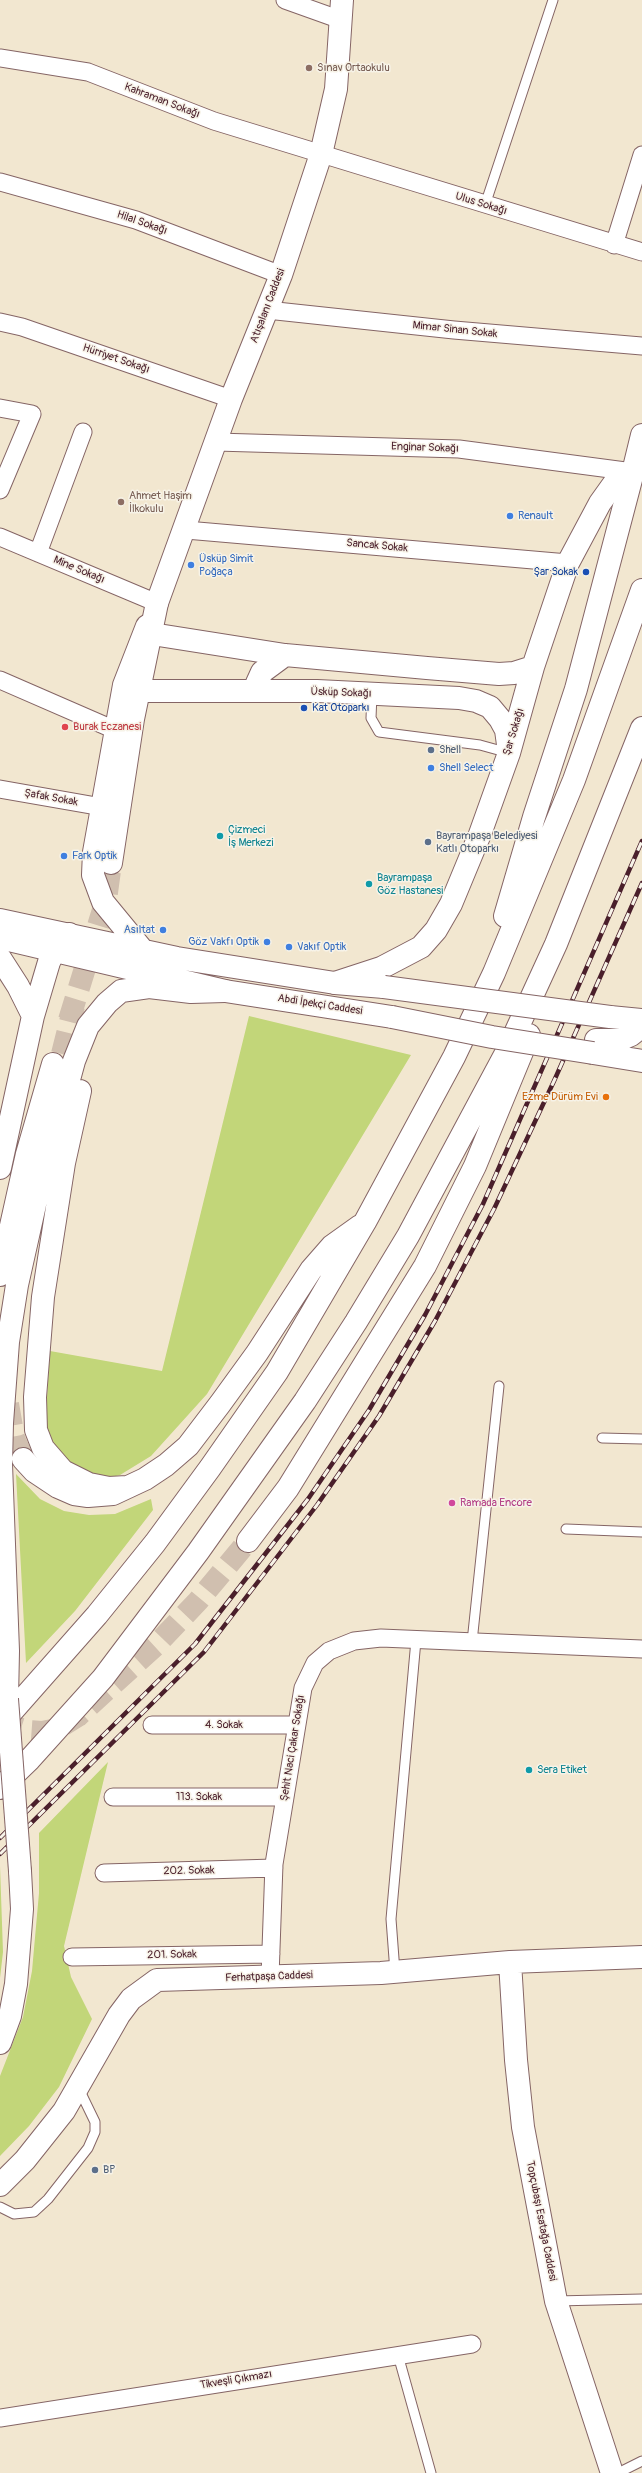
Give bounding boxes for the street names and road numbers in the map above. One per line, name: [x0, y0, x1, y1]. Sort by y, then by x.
street label: Kahraman Sokağı: [122, 81, 202, 121]
street label: Ulus Sokağı: [454, 190, 508, 218]
street label: Hilal Sokağı: [115, 208, 169, 238]
street label: Atışalanı Caddesi: [248, 267, 288, 345]
street label: Mimar Sinan Sokak: [412, 319, 498, 341]
street label: Hürriyet Sokağı: [81, 341, 151, 377]
street label: Enginar Sokağı: [391, 440, 459, 456]
street label: Sancak Sokak: [346, 537, 408, 555]
street label: Mine Sokağı: [51, 553, 107, 587]
street label: Üsküp Sokağı: [310, 685, 372, 701]
street label: Şar Sokağı: [501, 707, 527, 757]
street label: Şafak Sokak: [23, 787, 79, 809]
street label: Abdi İpekçi Caddesi: [277, 992, 363, 1018]
street label: Şehit Naci Çakar Sokağı: [278, 1694, 308, 1802]
street label: 4. Sokak: [205, 1718, 243, 1732]
street label: 113. Sokak: [176, 1790, 222, 1804]
street label: 202. Sokak: [163, 1864, 215, 1878]
street label: 201. Sokak: [147, 1948, 197, 1962]
street label: Ferhatpaşa Caddesi: [225, 1969, 313, 1985]
street label: Topçubaşı Esatağa Caddesi: [523, 2160, 559, 2282]
street label: Tikveşli Çıkmazı: [199, 2368, 273, 2392]

